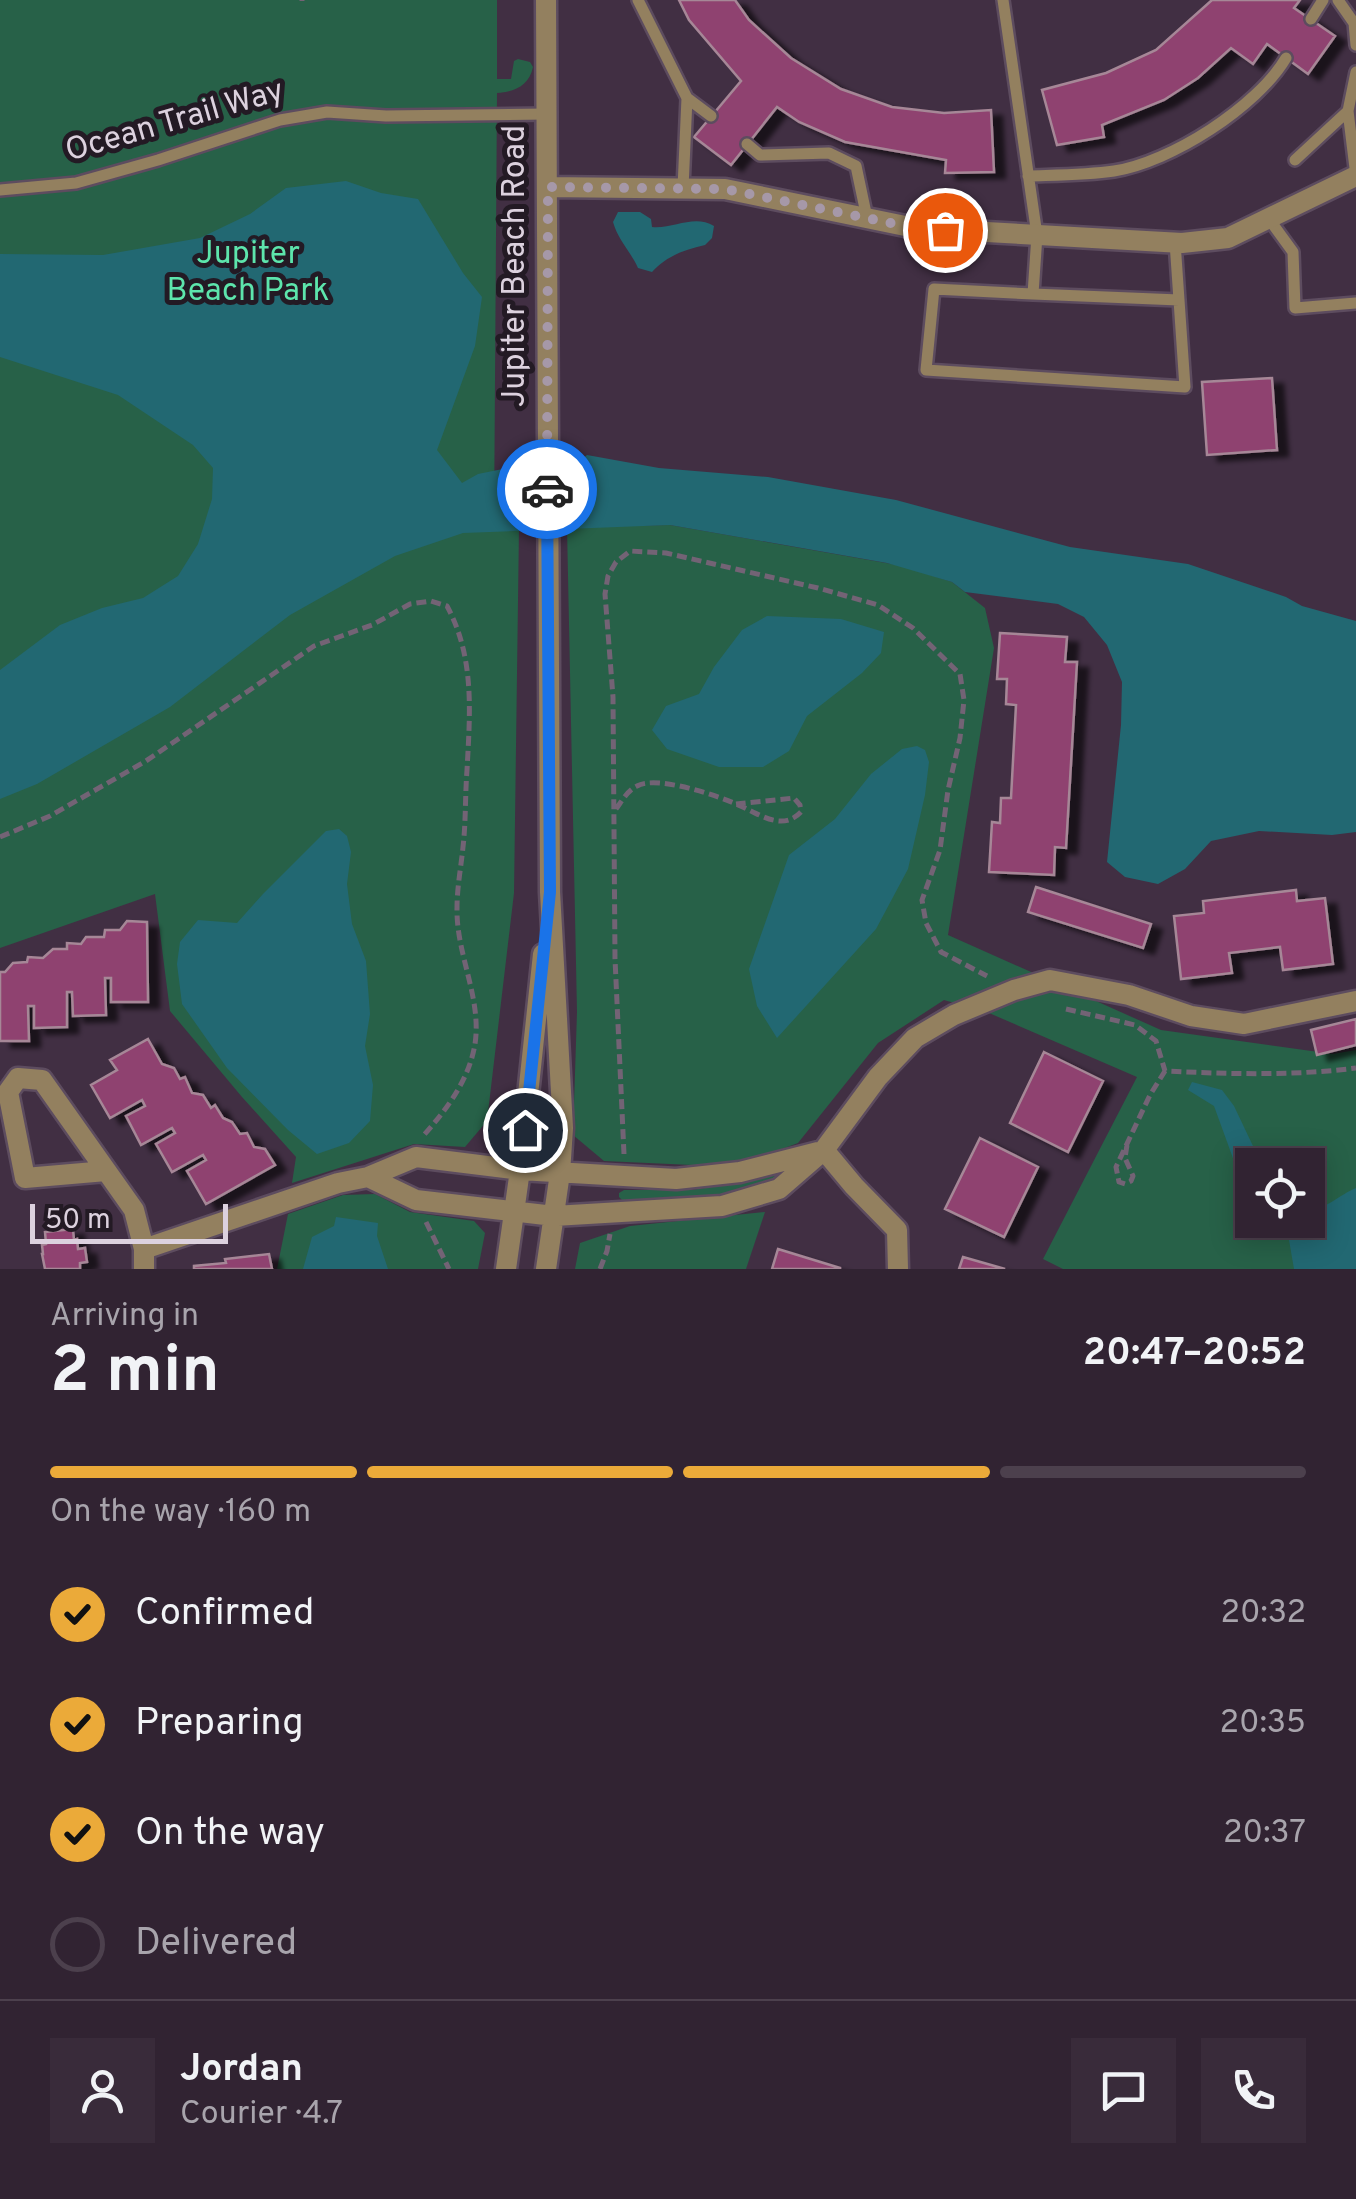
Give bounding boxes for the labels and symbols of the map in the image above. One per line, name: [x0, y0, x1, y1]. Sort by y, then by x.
street label: Ocean Trail Way: [61, 72, 289, 172]
street label: Jupiter Beach Road: [496, 125, 536, 407]
pin: [903, 188, 988, 273]
park label: Jupiter Beach Park: [166, 235, 330, 312]
courier: [497, 439, 597, 539]
pin: [483, 1088, 568, 1173]
scale bar: [30, 1199, 228, 1244]

